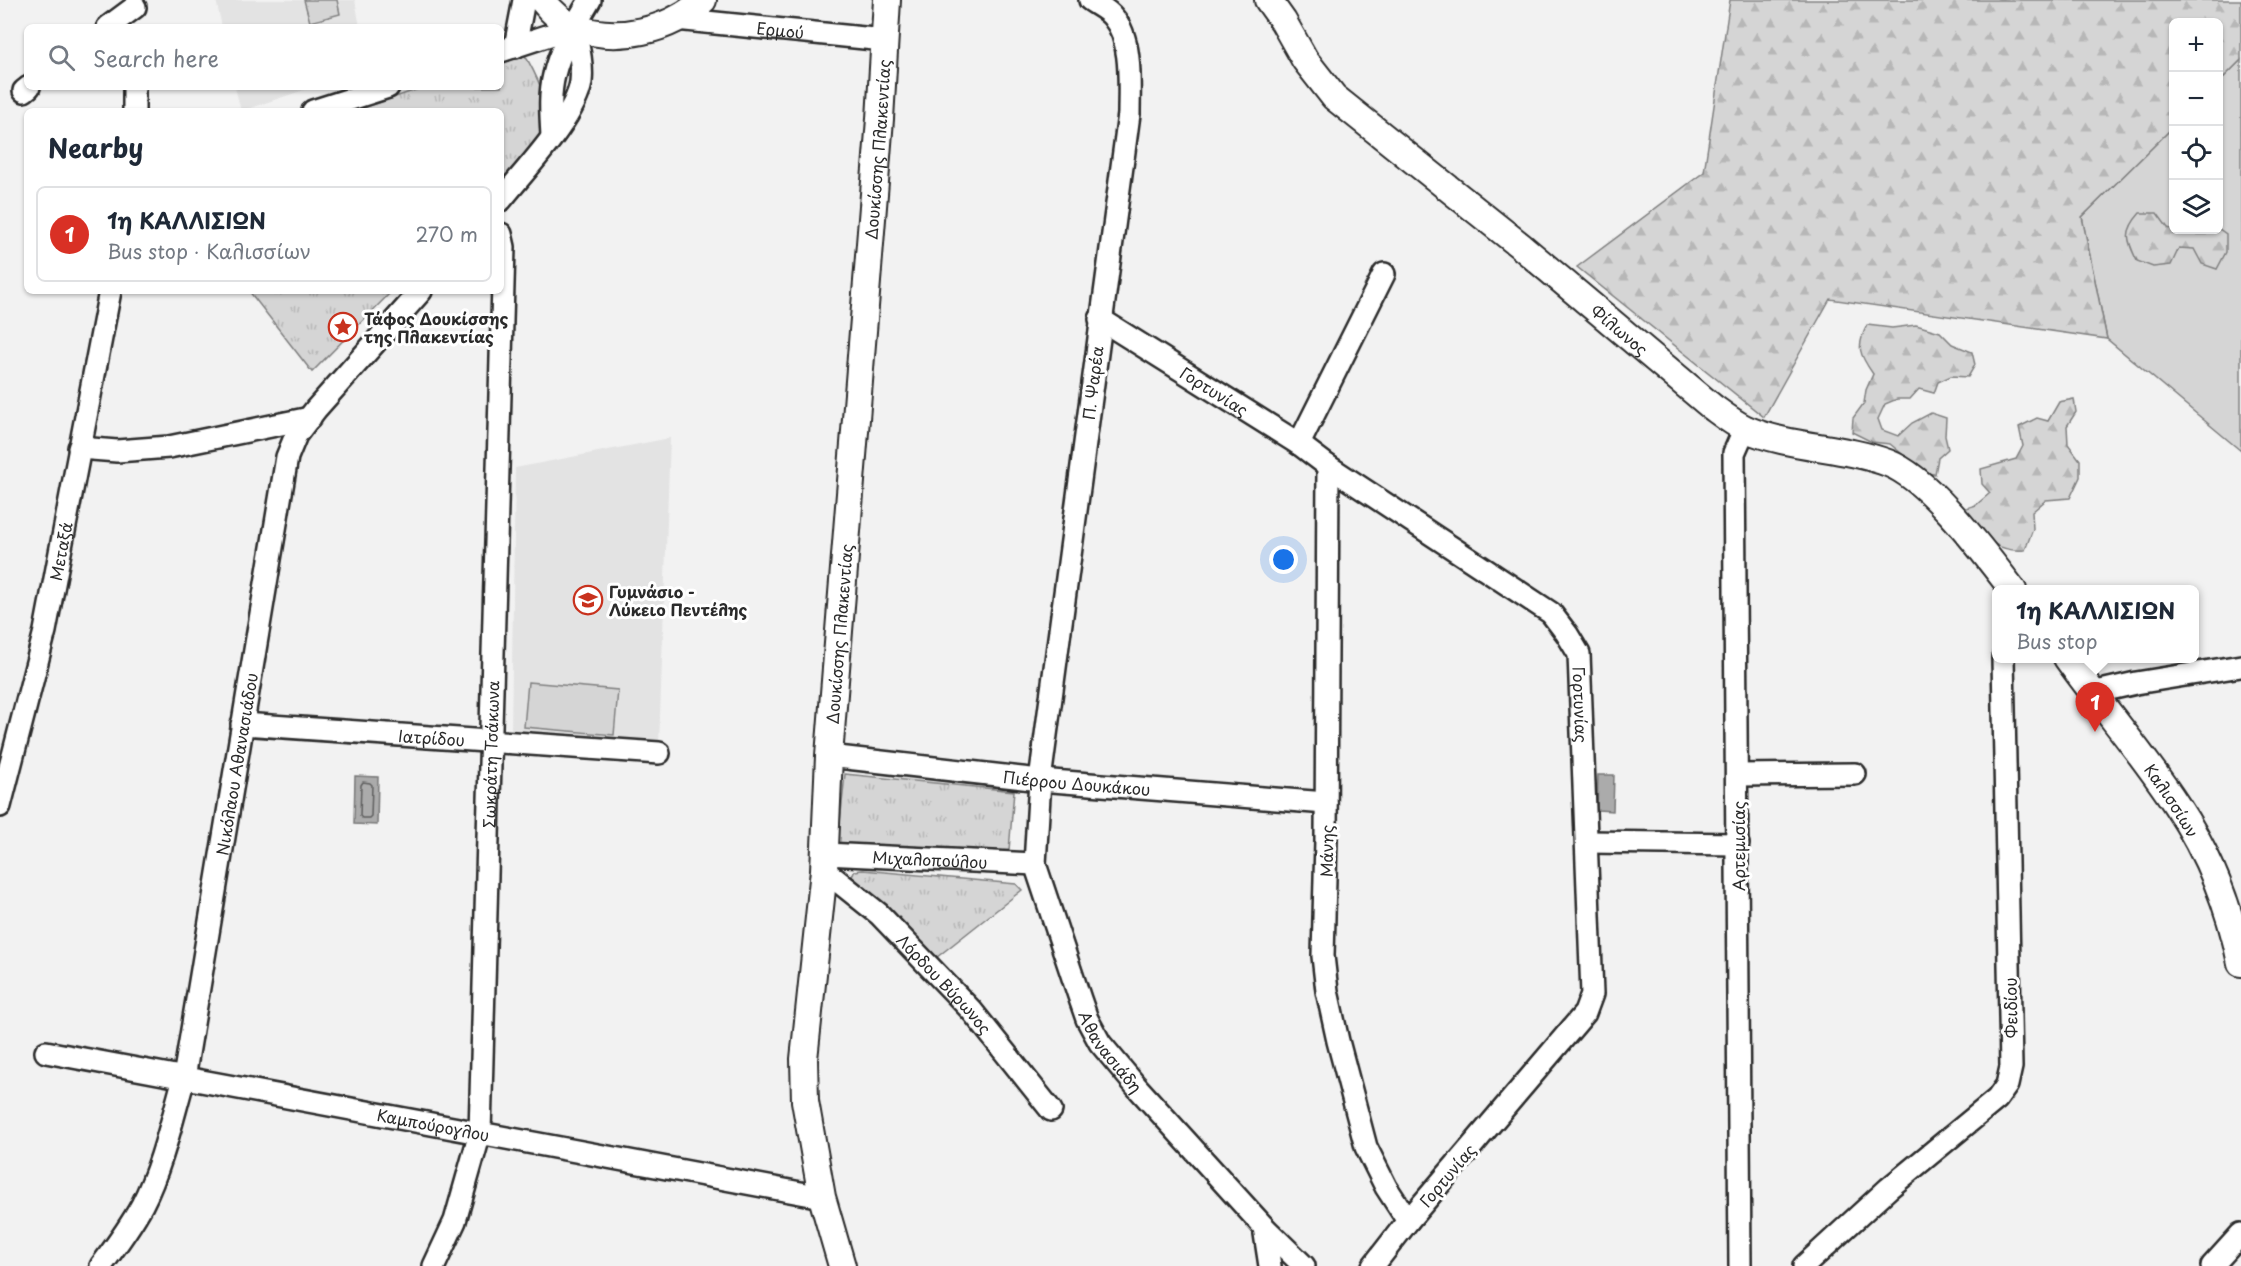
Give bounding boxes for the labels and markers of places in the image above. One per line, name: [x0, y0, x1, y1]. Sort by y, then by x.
place label: Τάφος Δουκίσσης της Πλακεντίας: [364, 306, 509, 348]
place icon: Τάφος Δουκίσσης της Πλακεντίας: [327, 311, 359, 343]
place label: Γυμνάσιο - Λύκειο Πεντέλης: [609, 579, 748, 621]
school or university icon: Γυμνάσιο - Λύκειο Πεντέλης: [572, 584, 604, 616]
pin: 1: [2076, 682, 2114, 732]

